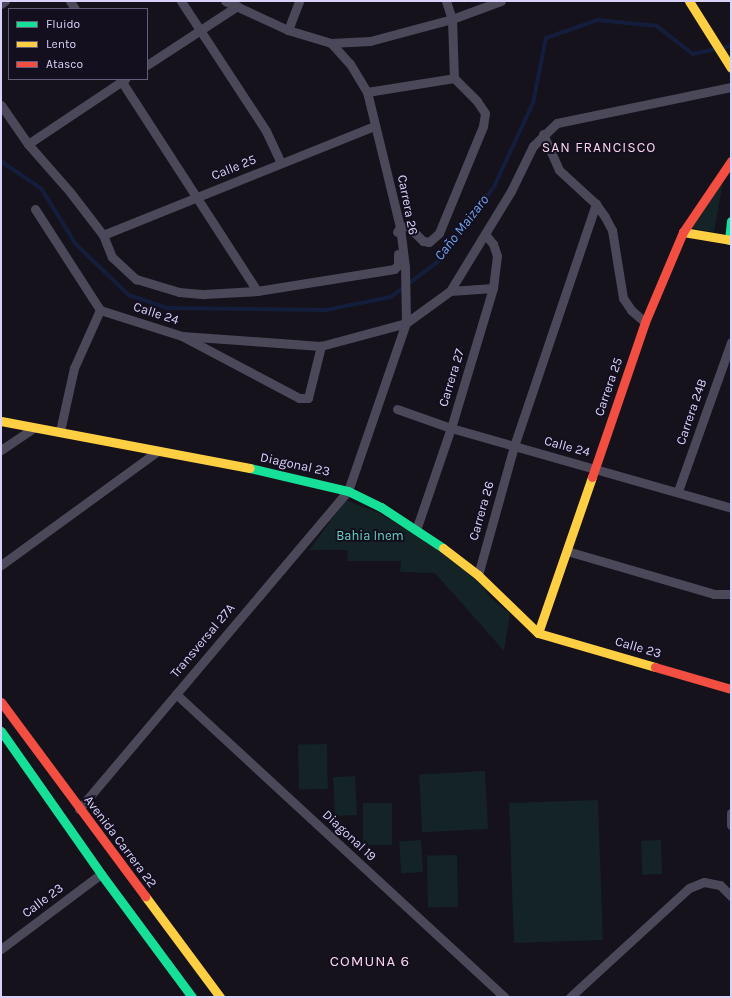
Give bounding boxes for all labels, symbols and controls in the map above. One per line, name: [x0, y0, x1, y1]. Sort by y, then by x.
legend: [8, 8, 148, 80]
text: Fluido: [46, 17, 80, 31]
text: Lento: [46, 37, 76, 51]
text: Atasco: [46, 57, 83, 71]
district label: SAN FRANCISCO: [542, 140, 656, 156]
street label: Calle 25: [209, 152, 259, 184]
street label: Carrera 26: [394, 174, 420, 236]
water label: Caño Maizaro: [431, 192, 493, 264]
street label: Calle 24: [131, 299, 181, 329]
street label: Carrera 27: [436, 347, 468, 409]
street label: Carrera 25: [592, 356, 626, 418]
street label: Carrera 24B: [673, 377, 711, 447]
street label: Calle 24: [542, 433, 592, 461]
street label: Diagonal 23: [259, 450, 331, 480]
street label: Carrera 26: [466, 479, 498, 543]
park label: Bahia Inem: [336, 528, 404, 544]
street label: Transversal 27A: [168, 601, 238, 681]
street label: Calle 23: [613, 634, 663, 662]
street label: Avenida Carrera 22: [80, 793, 160, 891]
street label: Diagonal 19: [319, 807, 379, 865]
street label: Calle 23: [19, 881, 67, 921]
district label: COMUNA 6: [330, 953, 410, 971]

